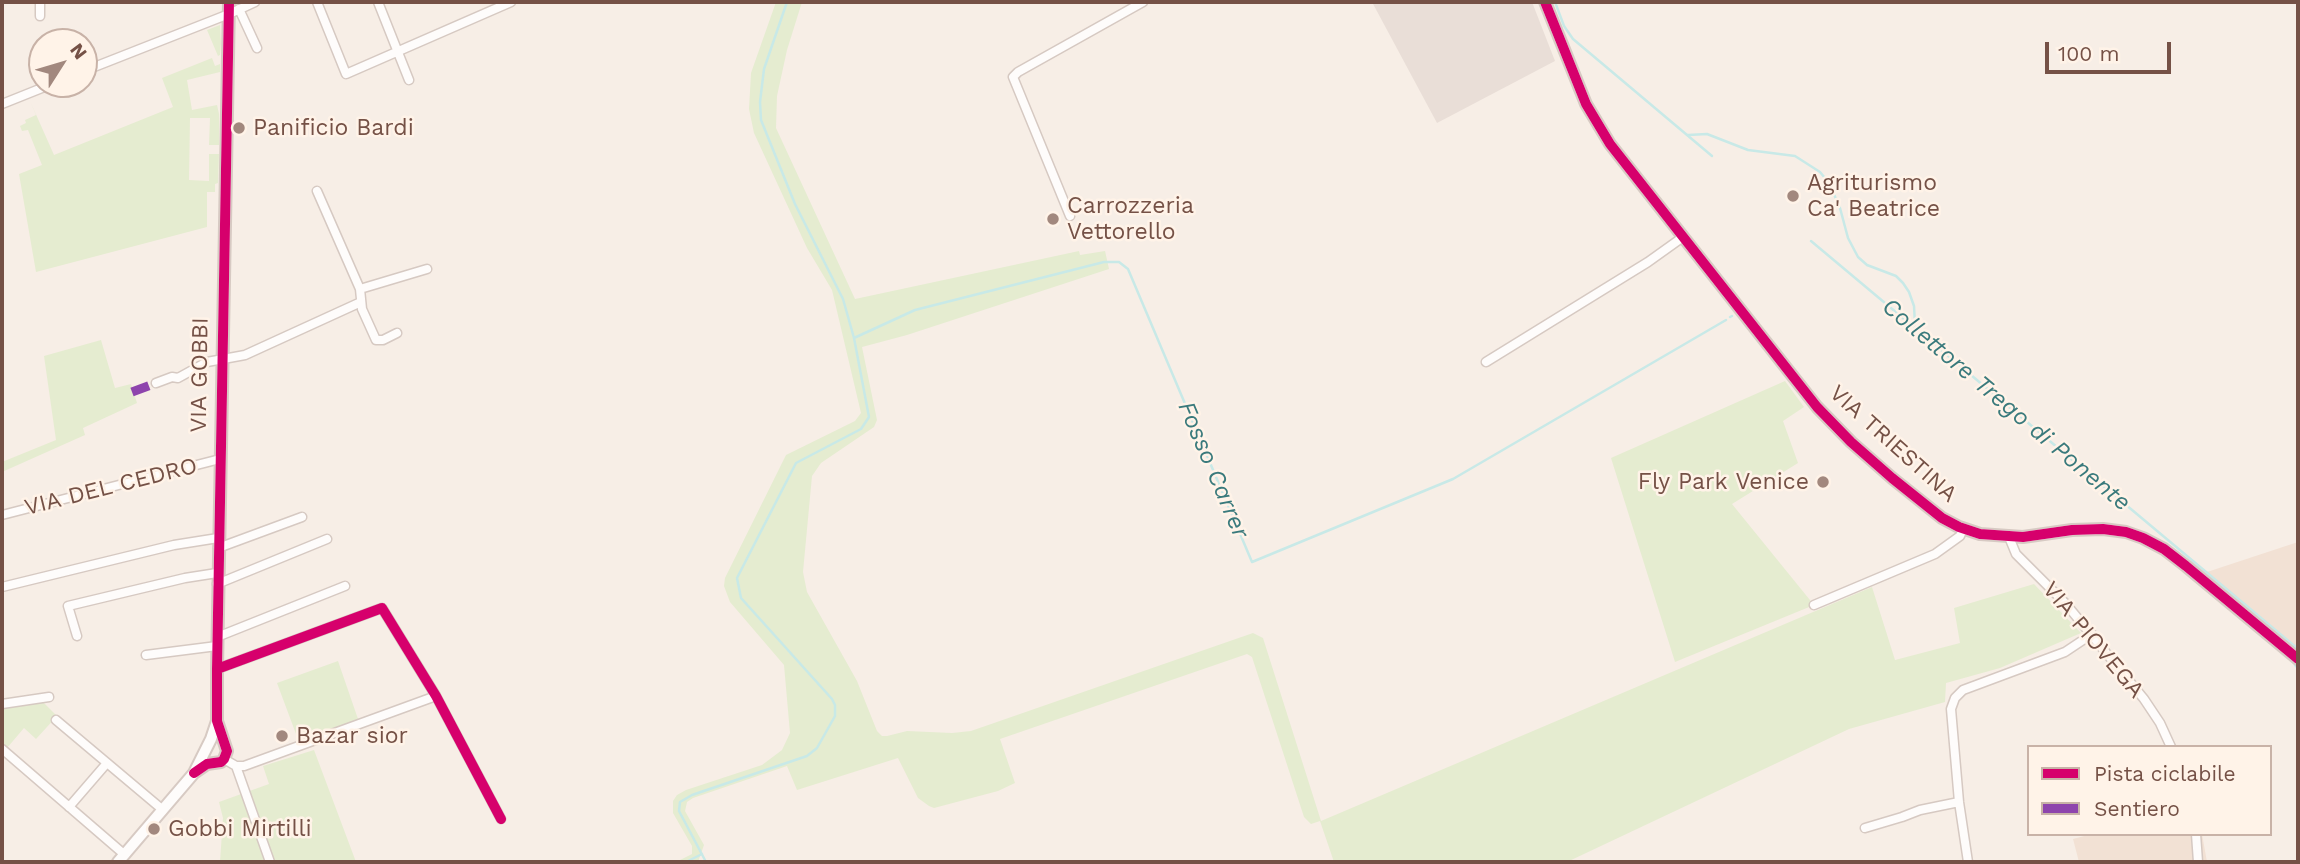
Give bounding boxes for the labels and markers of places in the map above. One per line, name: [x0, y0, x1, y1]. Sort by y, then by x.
place label: Panificio Bardi: [253, 114, 414, 142]
marker: Panificio Bardi: [231, 120, 247, 136]
place label: Agriturismo Ca' Beatrice: [1807, 169, 1940, 223]
marker: Agriturismo Ca' Beatrice: [1785, 188, 1801, 204]
place label: Carrozzeria Vettorello: [1067, 192, 1194, 246]
marker: Carrozzeria Vettorello: [1045, 211, 1061, 227]
place label: Fly Park Venice: [1638, 468, 1809, 496]
marker: Fly Park Venice: [1815, 474, 1831, 490]
place label: Bazar sior: [296, 722, 408, 750]
marker: Bazar sior: [274, 728, 290, 744]
place label: Gobbi Mirtilli: [168, 815, 312, 843]
marker: Gobbi Mirtilli: [146, 821, 162, 837]

